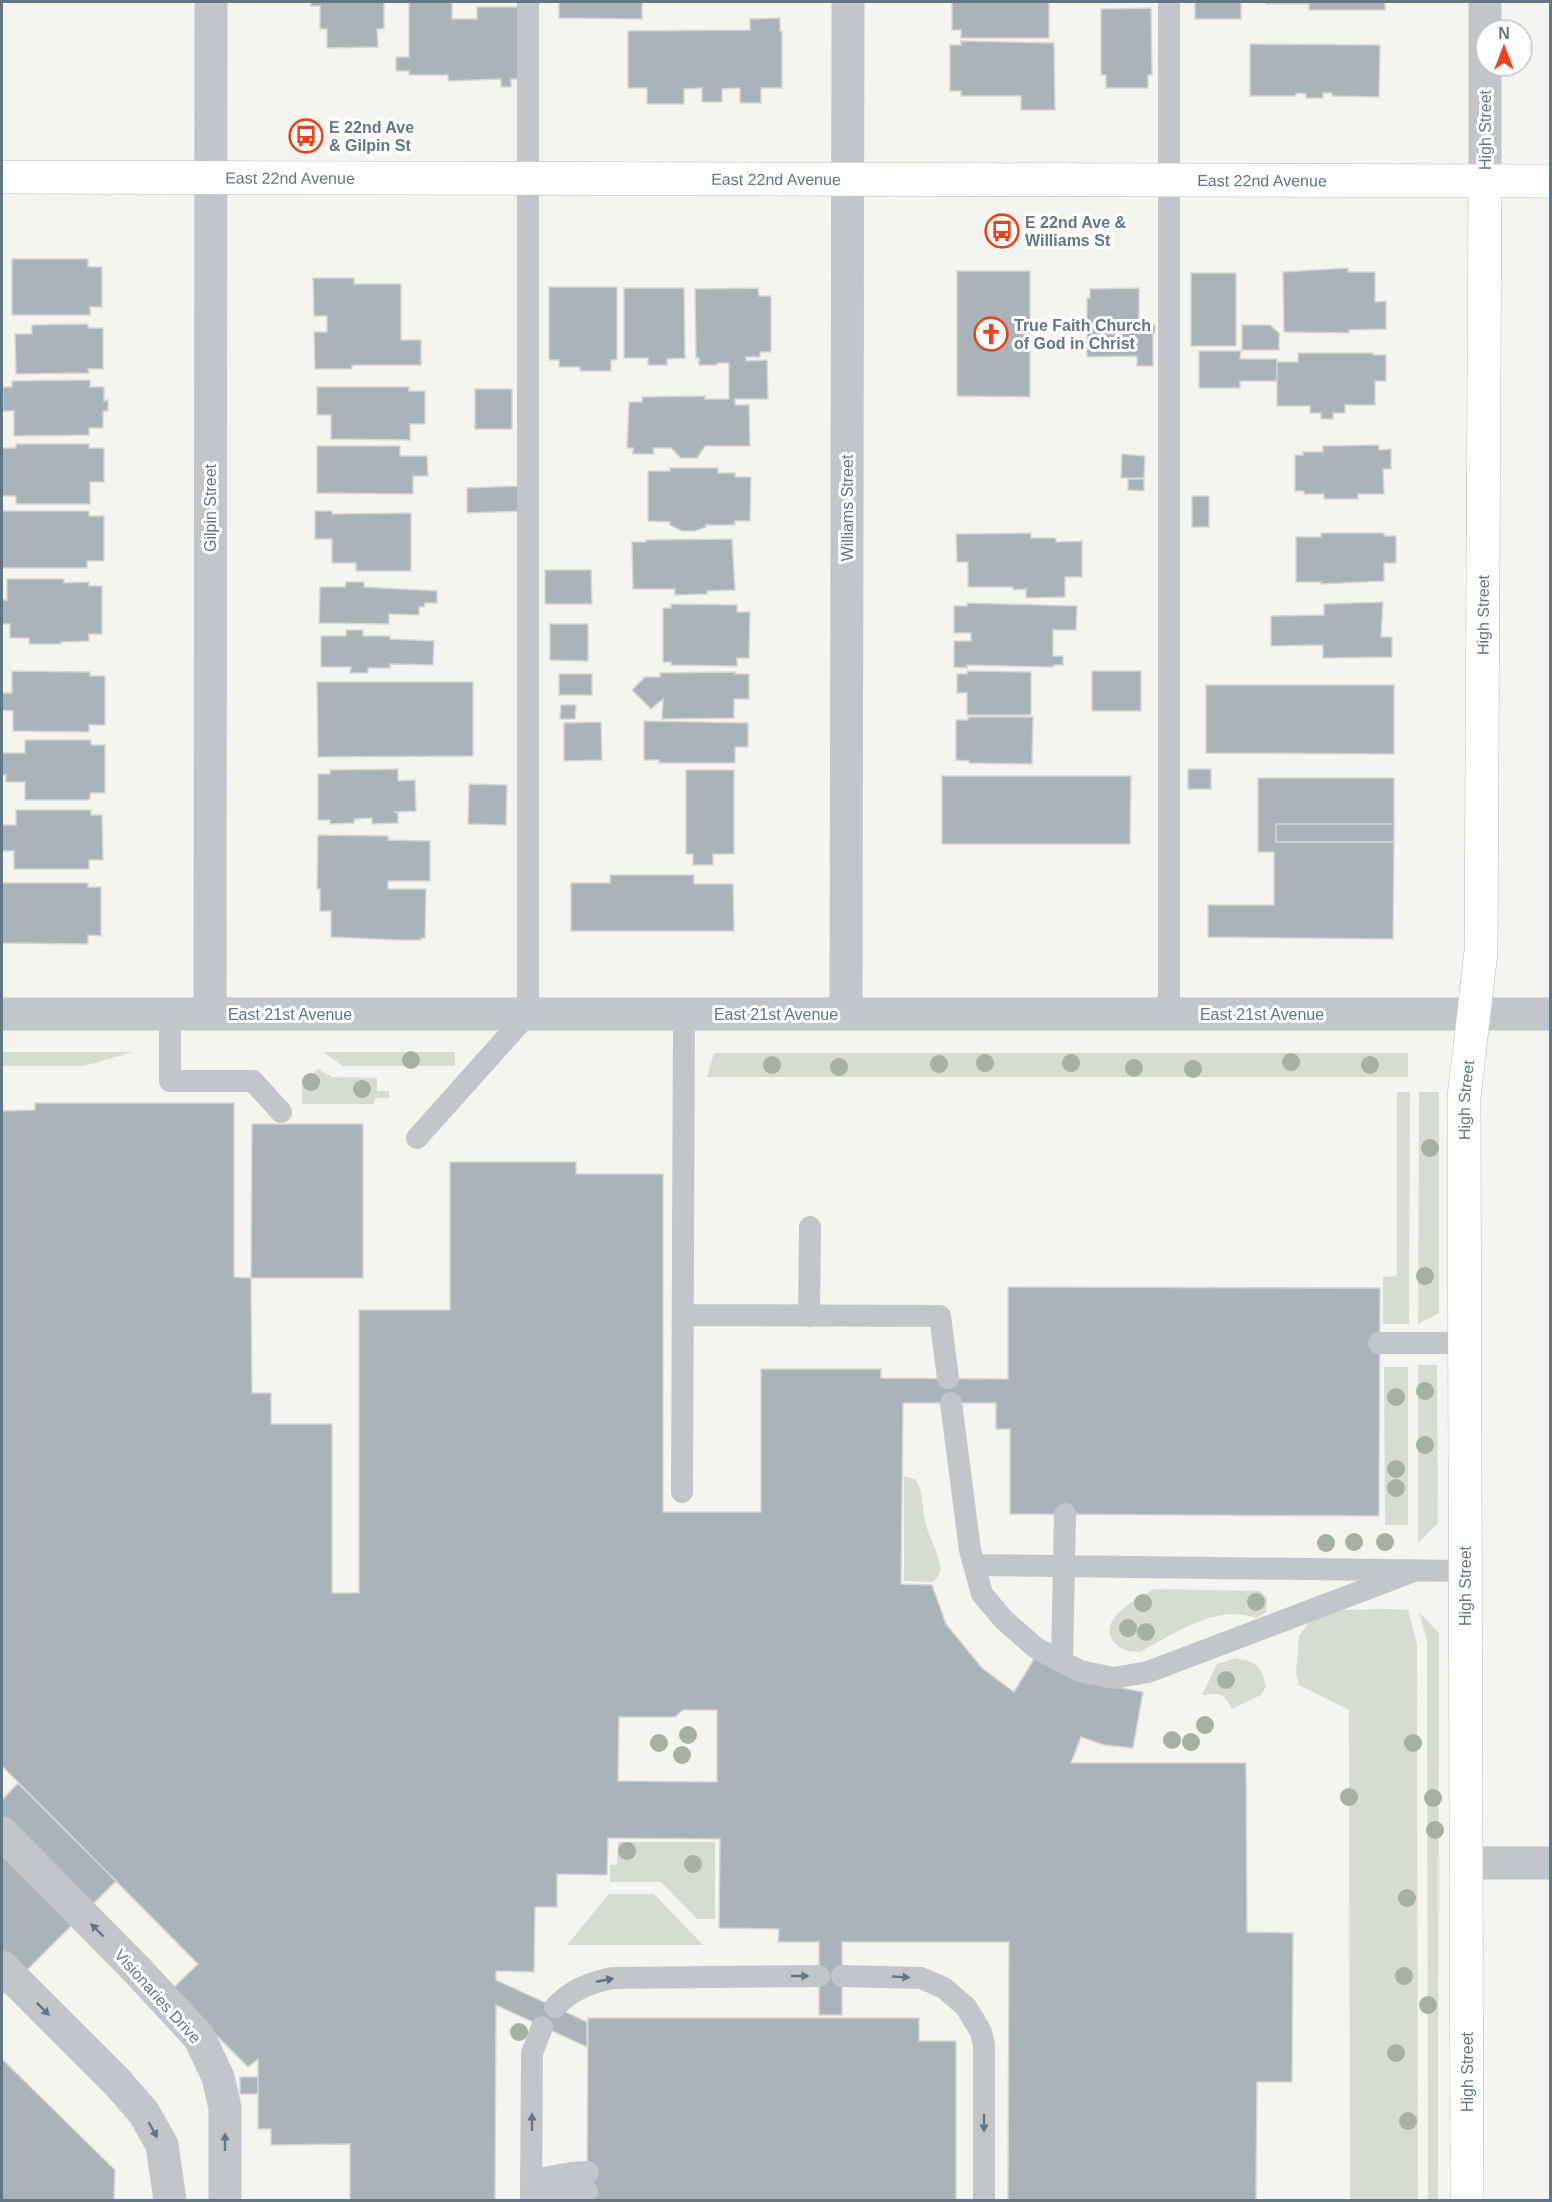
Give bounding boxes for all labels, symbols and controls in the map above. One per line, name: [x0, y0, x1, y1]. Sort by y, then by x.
north arrow: [1474, 18, 1534, 78]
text: N: [1498, 25, 1510, 42]
street label: High Street: [1477, 89, 1494, 170]
bus stop icon: E 22nd Ave & Gilpin St: [288, 118, 324, 154]
place label: E 22nd Ave & Gilpin St: [329, 119, 414, 154]
street label: East 22nd Avenue: [225, 170, 355, 187]
street label: East 22nd Avenue: [711, 171, 841, 188]
street label: East 22nd Avenue: [1197, 172, 1327, 189]
bus stop icon: E 22nd Ave & Williams St: [984, 213, 1020, 249]
place label: E 22nd Ave & Williams St: [1025, 214, 1127, 249]
church icon: True Faith Church of God in Christ: [973, 316, 1009, 352]
place label: True Faith Church of God in Christ: [1014, 317, 1151, 352]
street label: Williams Street: [839, 454, 856, 561]
street label: Gilpin Street: [202, 463, 219, 552]
street label: High Street: [1475, 574, 1492, 655]
street label: East 21st Avenue: [228, 1006, 352, 1023]
street label: East 21st Avenue: [714, 1006, 838, 1023]
street label: East 21st Avenue: [1200, 1006, 1324, 1023]
street label: High Street: [1456, 1059, 1477, 1140]
street label: High Street: [1457, 1545, 1474, 1626]
one-way arrow: [90, 1922, 104, 1937]
street label: Visionaries Drive: [111, 1946, 204, 2047]
one-way arrow: [790, 1972, 809, 1981]
one-way arrow: [891, 1972, 910, 1982]
one-way arrow: [596, 1975, 615, 1984]
one-way arrow: [35, 2001, 49, 2015]
street label: High Street: [1459, 2031, 1476, 2112]
one-way arrow: [527, 2112, 537, 2131]
one-way arrow: [979, 2113, 989, 2132]
one-way arrow: [148, 2121, 158, 2138]
one-way arrow: [220, 2132, 230, 2151]

